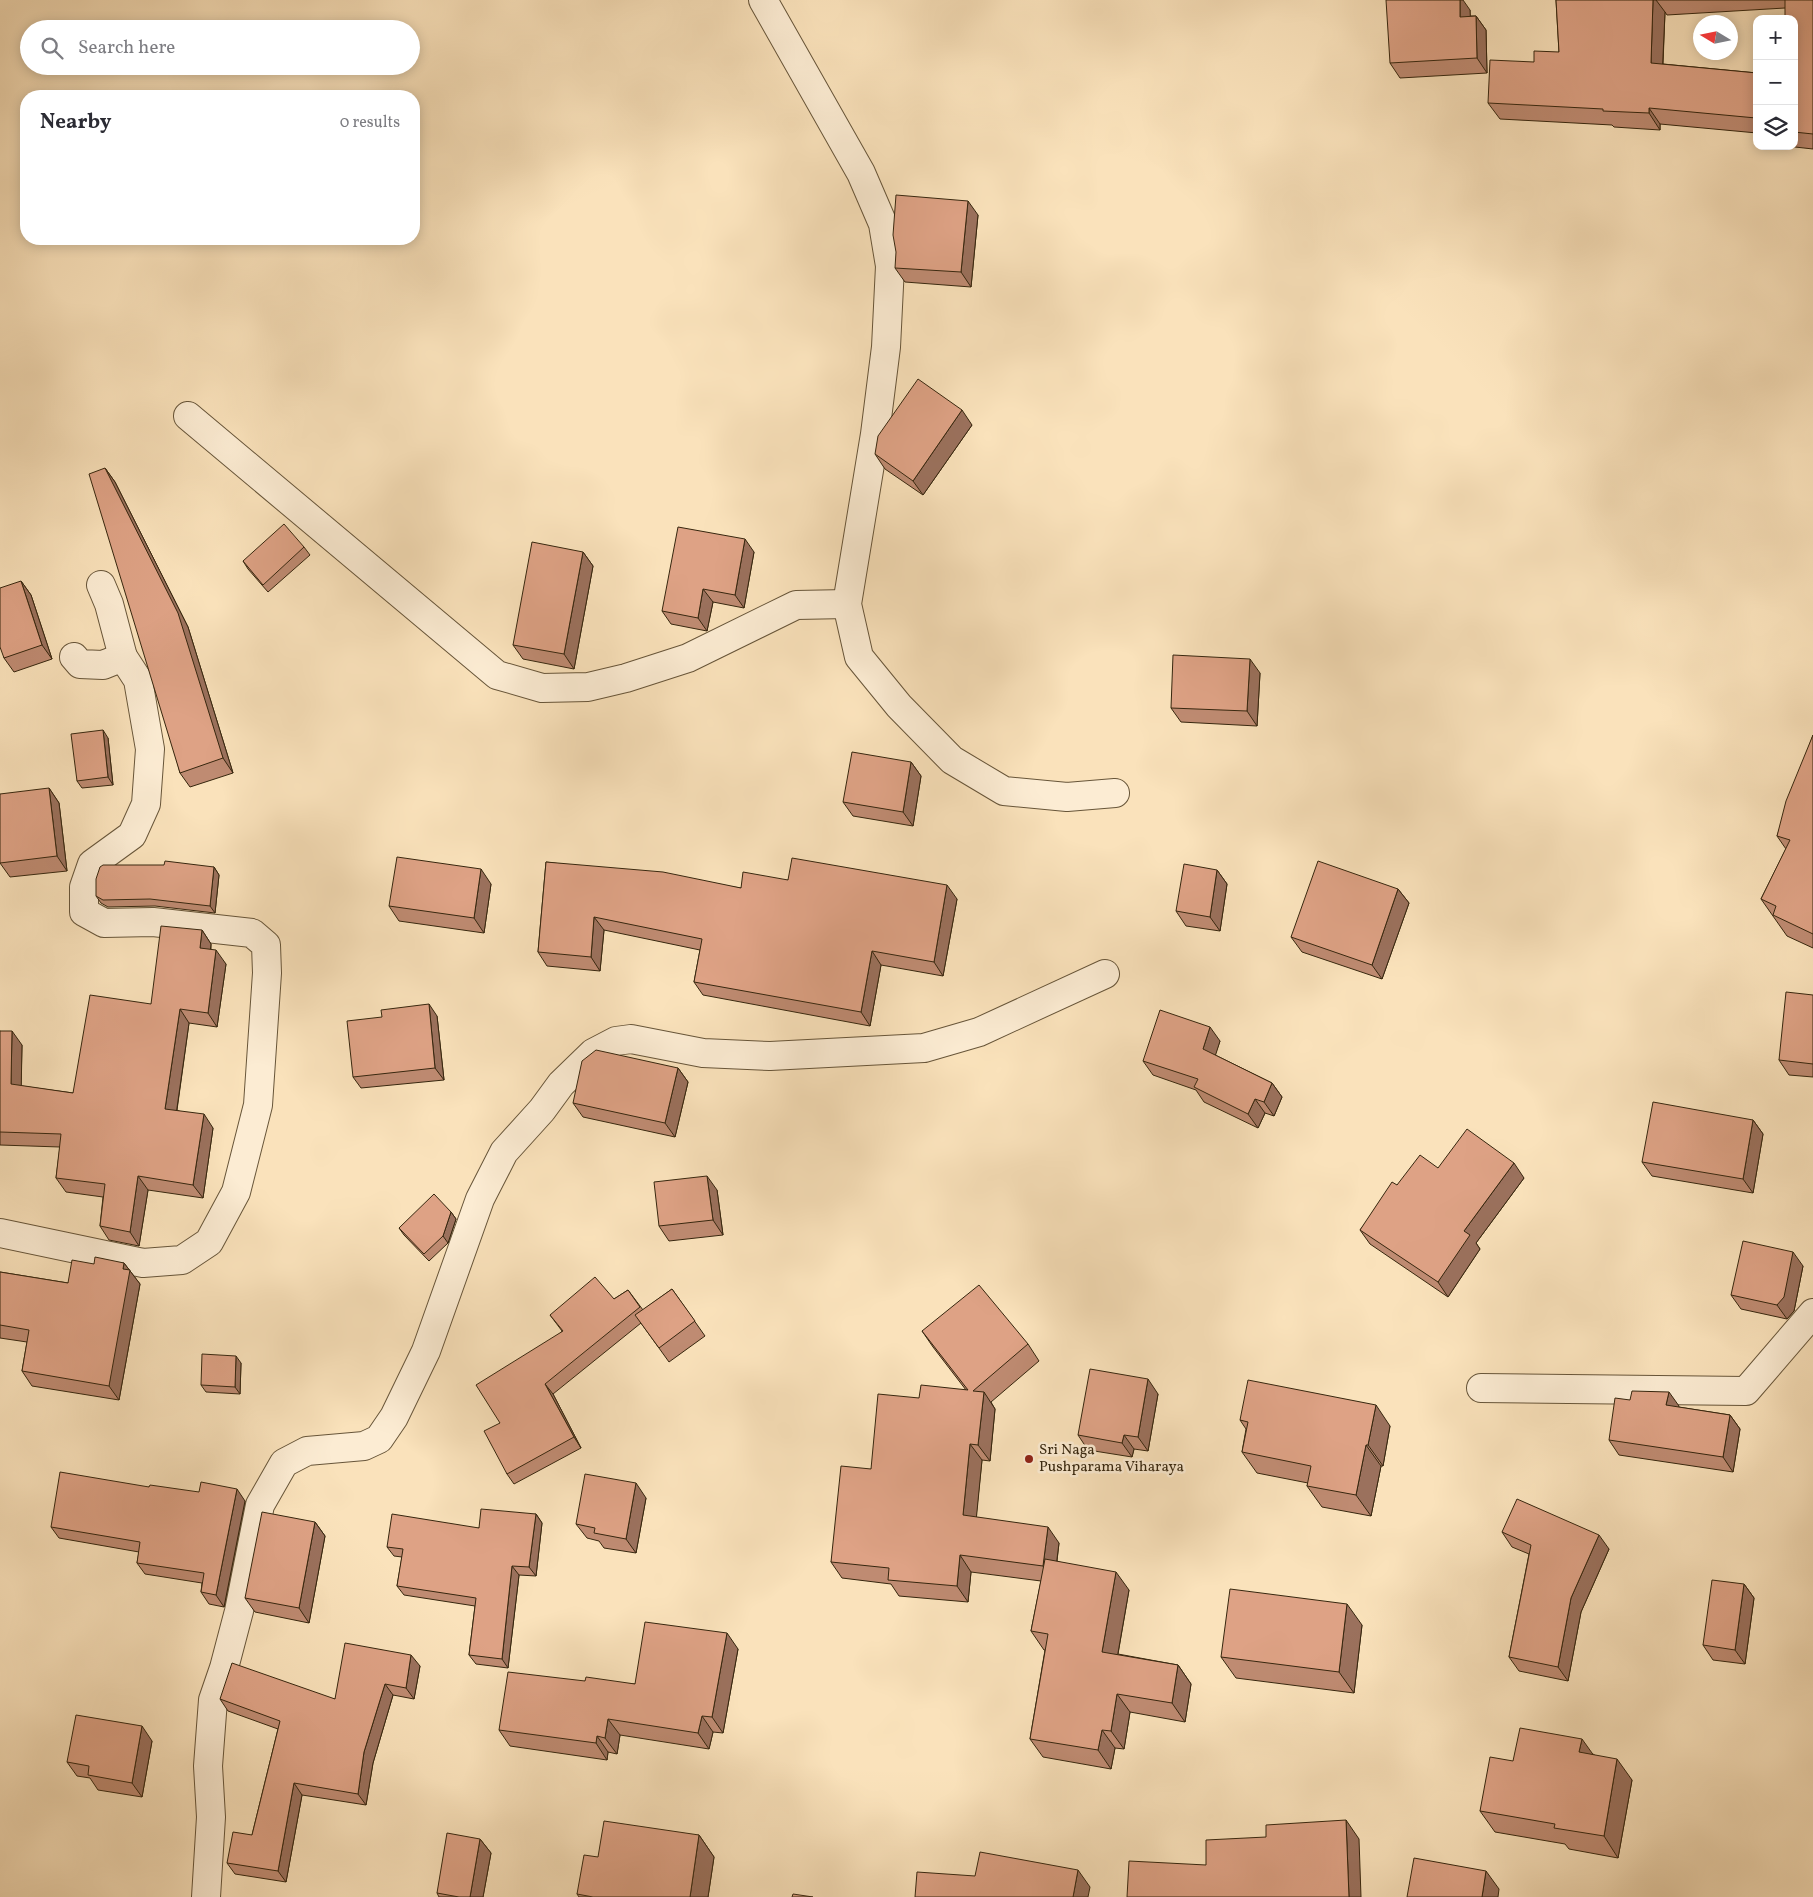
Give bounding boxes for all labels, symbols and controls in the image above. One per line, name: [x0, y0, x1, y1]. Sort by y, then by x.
north arrow: [1693, 15, 1738, 60]
map controls: [1753, 15, 1798, 150]
button: +: [1753, 15, 1798, 60]
search box: [20, 20, 420, 75]
icon: search: [38, 34, 66, 62]
text: Search here: [78, 35, 175, 61]
button: −: [1753, 60, 1798, 105]
button: layers: [1753, 105, 1798, 150]
text: Nearby: [40, 108, 111, 137]
text: 0 results: [340, 112, 400, 134]
place label: Sri Naga Pushparama Viharaya: [1039, 1440, 1184, 1478]
marker: Sri Naga Pushparama Viharaya: [1023, 1453, 1035, 1465]

